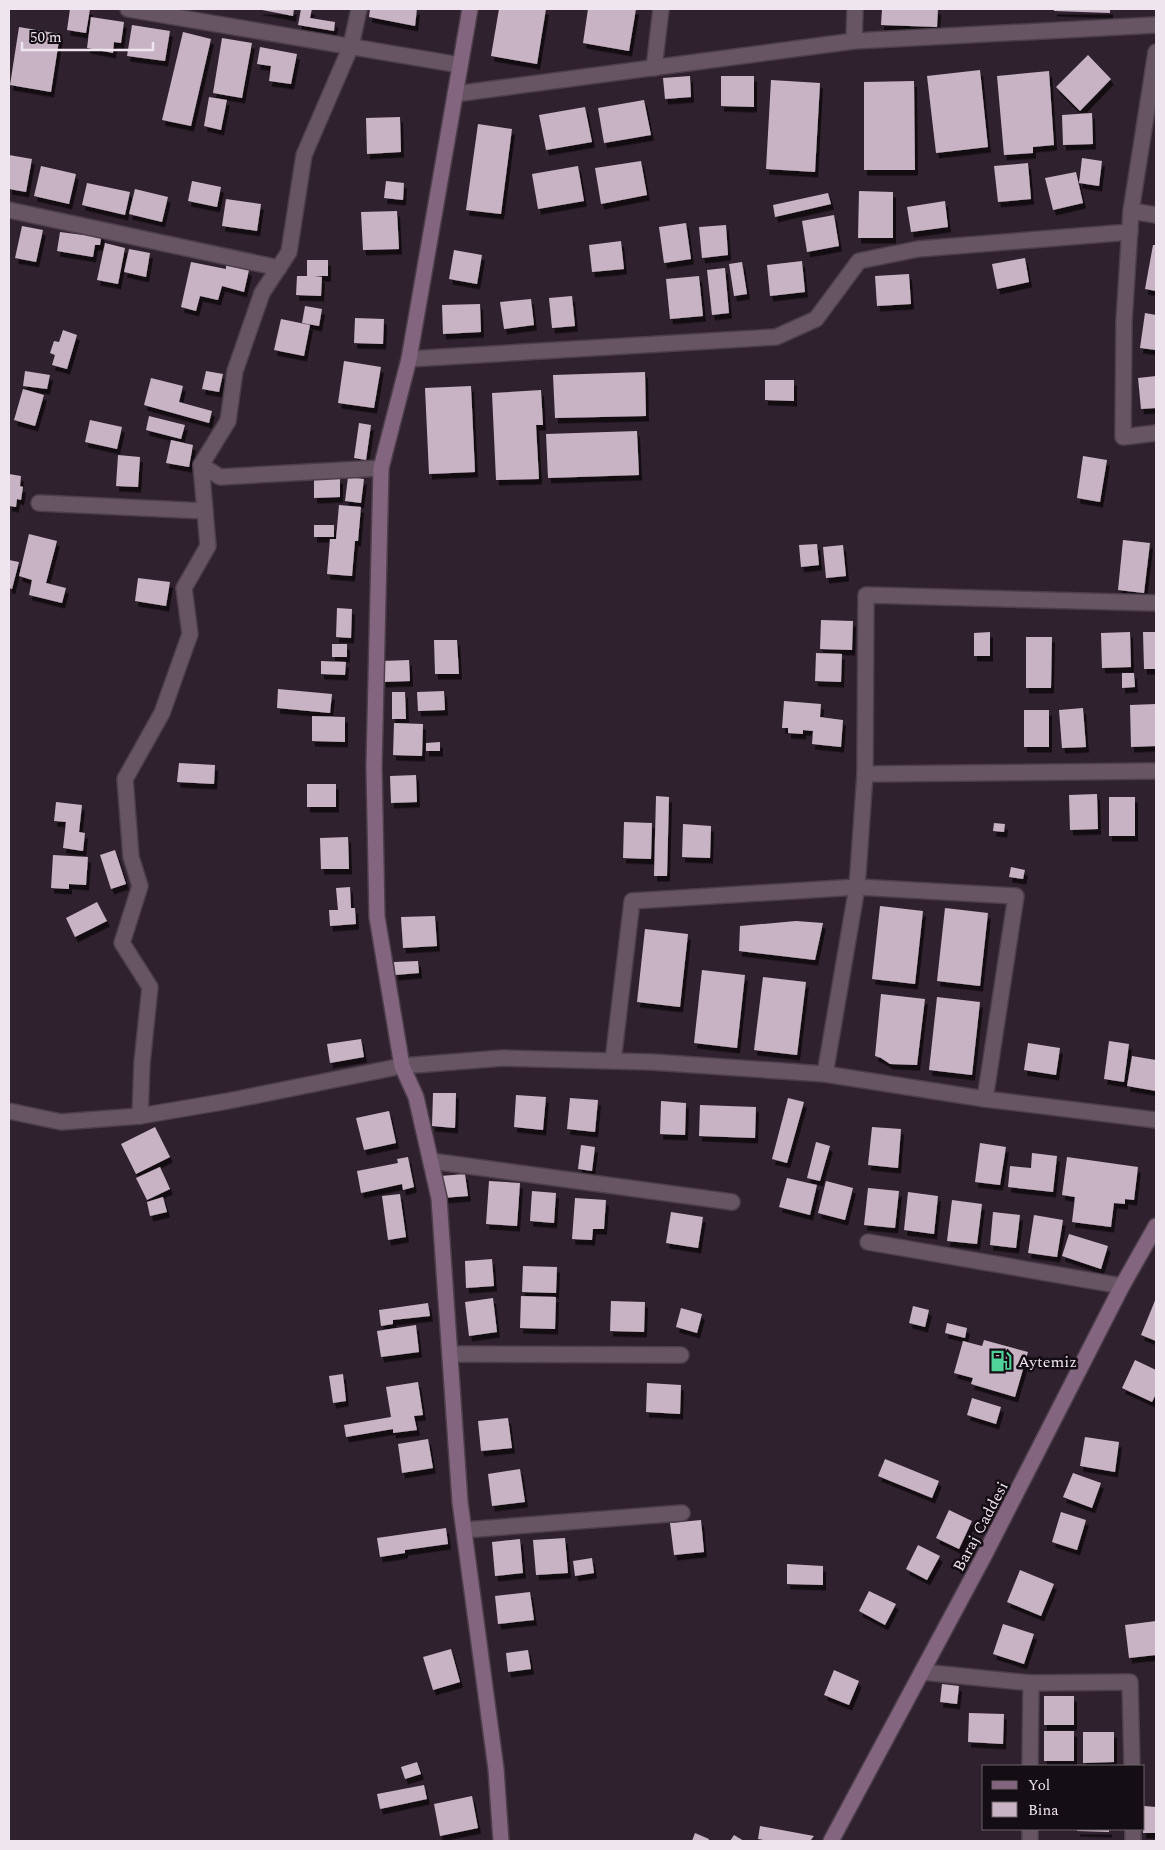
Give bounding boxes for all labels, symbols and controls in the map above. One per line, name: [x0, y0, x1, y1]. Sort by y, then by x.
scale bar: [22, 20, 154, 52]
text: 50 m: [30, 26, 62, 49]
fuel station icon: Aytemiz: [988, 1348, 1014, 1374]
place label: Aytemiz: [1018, 1350, 1077, 1374]
street label: Baraj Caddesi: [947, 1477, 1015, 1576]
legend: [982, 1765, 1145, 1830]
text: Yol: [1028, 1774, 1050, 1797]
text: Bina: [1028, 1799, 1059, 1822]

